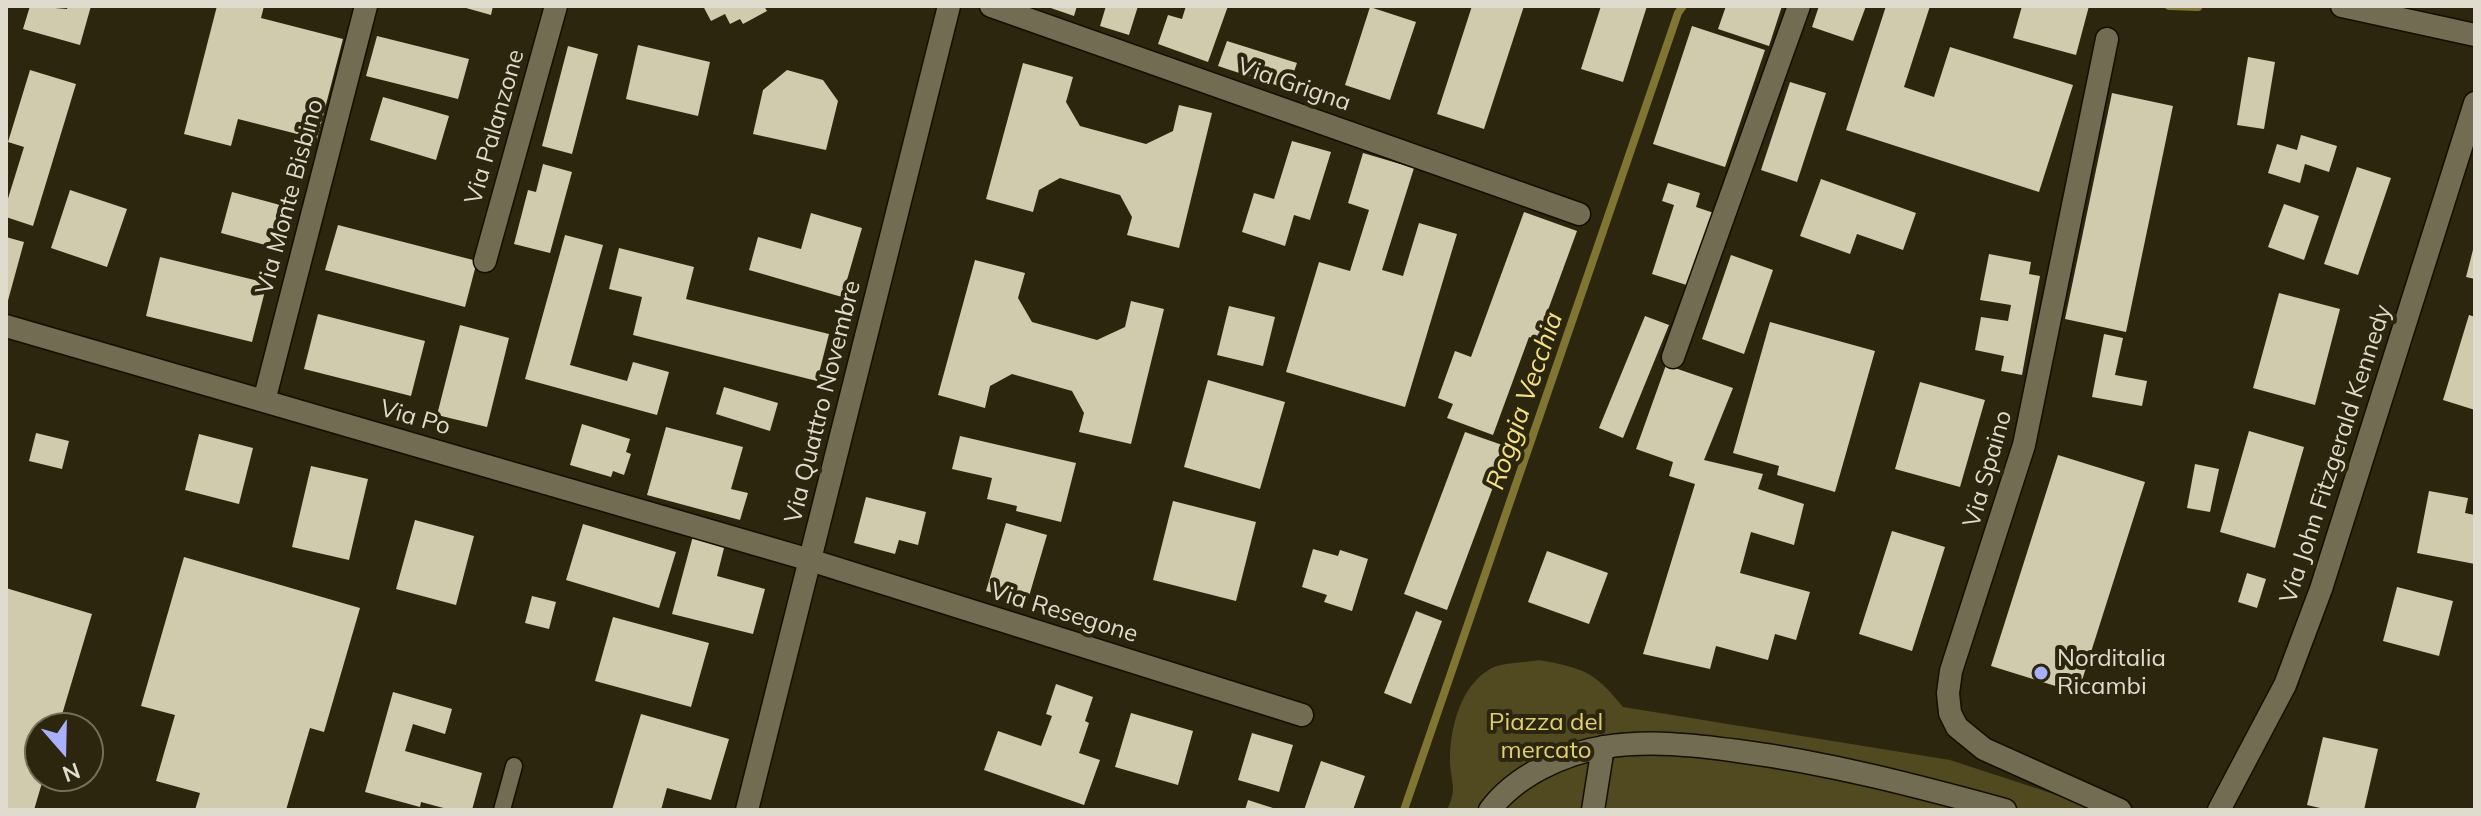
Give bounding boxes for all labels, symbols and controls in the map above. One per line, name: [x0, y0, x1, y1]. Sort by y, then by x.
street label: Via Palanzone: [459, 46, 531, 208]
street label: Via Grigna: [1234, 52, 1354, 118]
street label: Via Monte Bisbino: [250, 96, 330, 298]
street label: Via Quattro Novembre: [779, 278, 867, 526]
street label: Via John Fitzgerald Kennedy: [2274, 301, 2398, 607]
water label: Roggia Vecchia: [1480, 308, 1570, 494]
street label: Via Po: [376, 394, 454, 442]
street label: Via Spaino: [1958, 407, 2018, 531]
street label: Via Resegone: [987, 577, 1141, 649]
place label: Norditalia Ricambi: [2057, 645, 2166, 701]
marker: Norditalia Ricambi: [2032, 664, 2050, 682]
park label: Piazza del mercato: [1489, 709, 1603, 765]
north arrow: [24, 712, 104, 792]
text: N: [59, 757, 84, 789]

